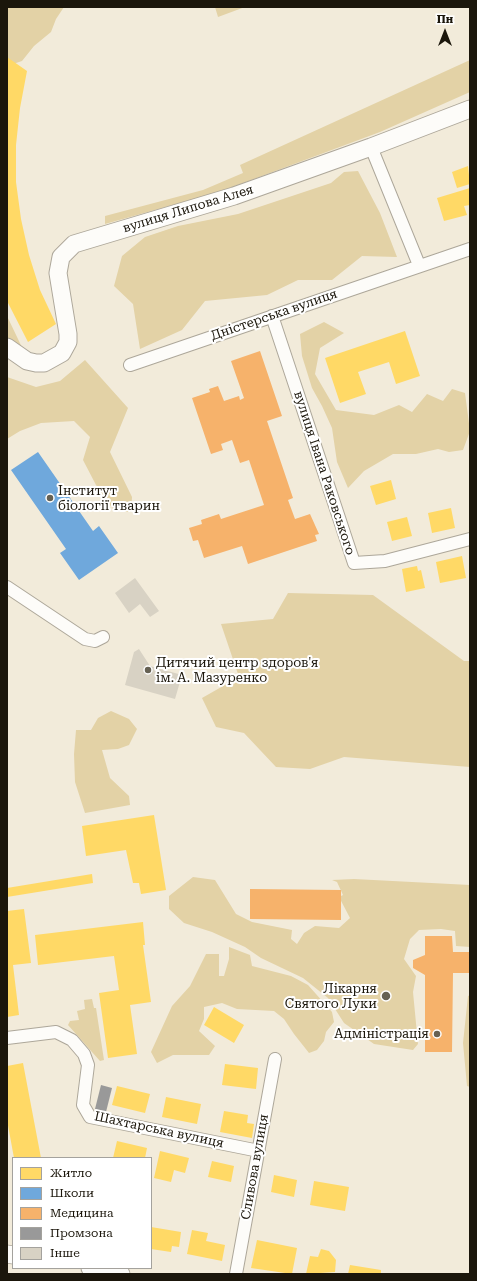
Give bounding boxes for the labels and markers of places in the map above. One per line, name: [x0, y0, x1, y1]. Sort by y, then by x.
place label: Інститут біології тварин: [58, 483, 160, 514]
marker: Інститут біології тварин: [45, 493, 55, 503]
place label: Дитячий центр здоров'я ім. А. Мазуренко: [156, 655, 318, 686]
marker: Дитячий центр здоров'я ім. А. Мазуренко: [143, 665, 153, 675]
place label: Лікарня Святого Луки: [285, 981, 377, 1012]
marker: Лікарня Святого Луки: [380, 990, 392, 1002]
place label: Адміністрація: [334, 1026, 429, 1042]
marker: Адміністрація: [432, 1029, 442, 1039]

